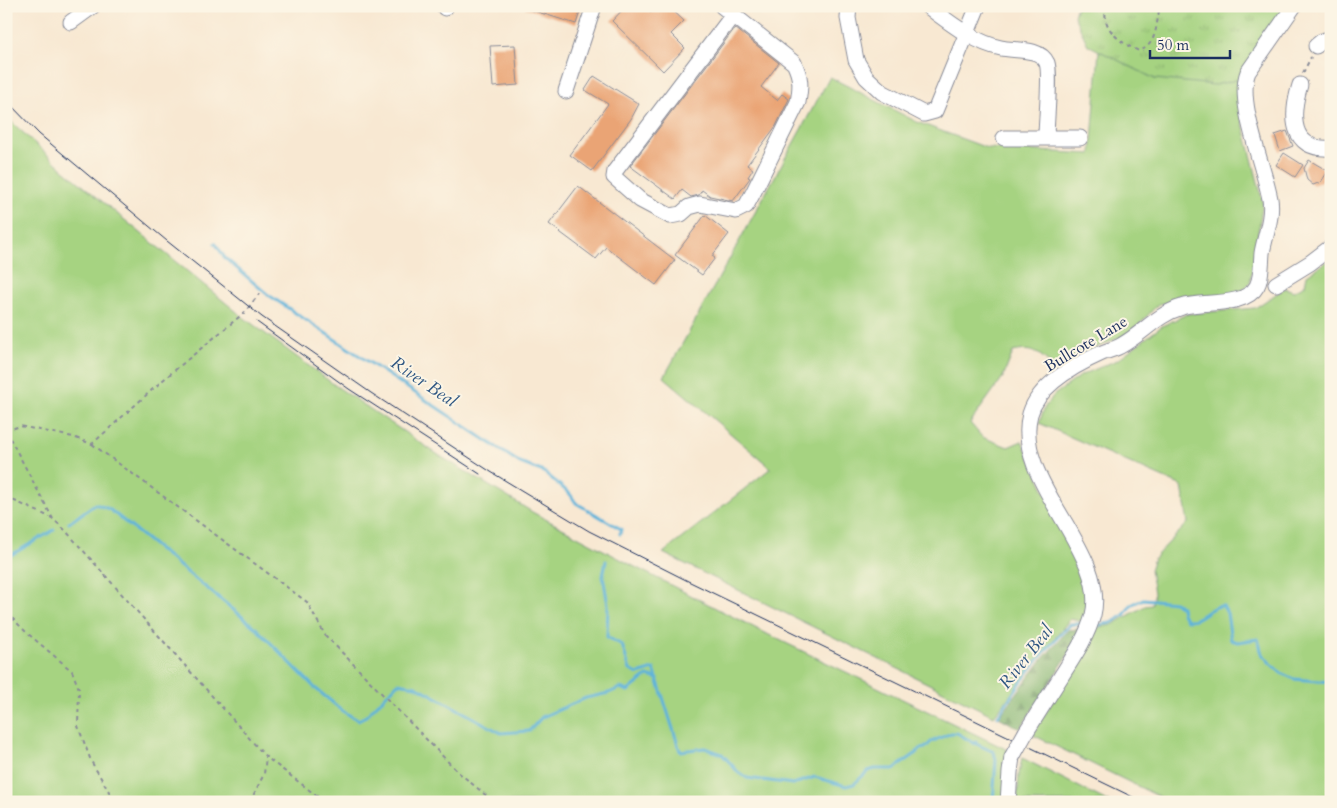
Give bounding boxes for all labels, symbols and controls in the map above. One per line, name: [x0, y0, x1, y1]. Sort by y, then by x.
scale bar: [1150, 28, 1230, 60]
text: 50 m: [1157, 35, 1189, 55]
street label: Bullcote Lane: [1040, 311, 1132, 377]
water label: River Beal: [386, 351, 463, 414]
water label: River Beal: [993, 619, 1060, 694]

